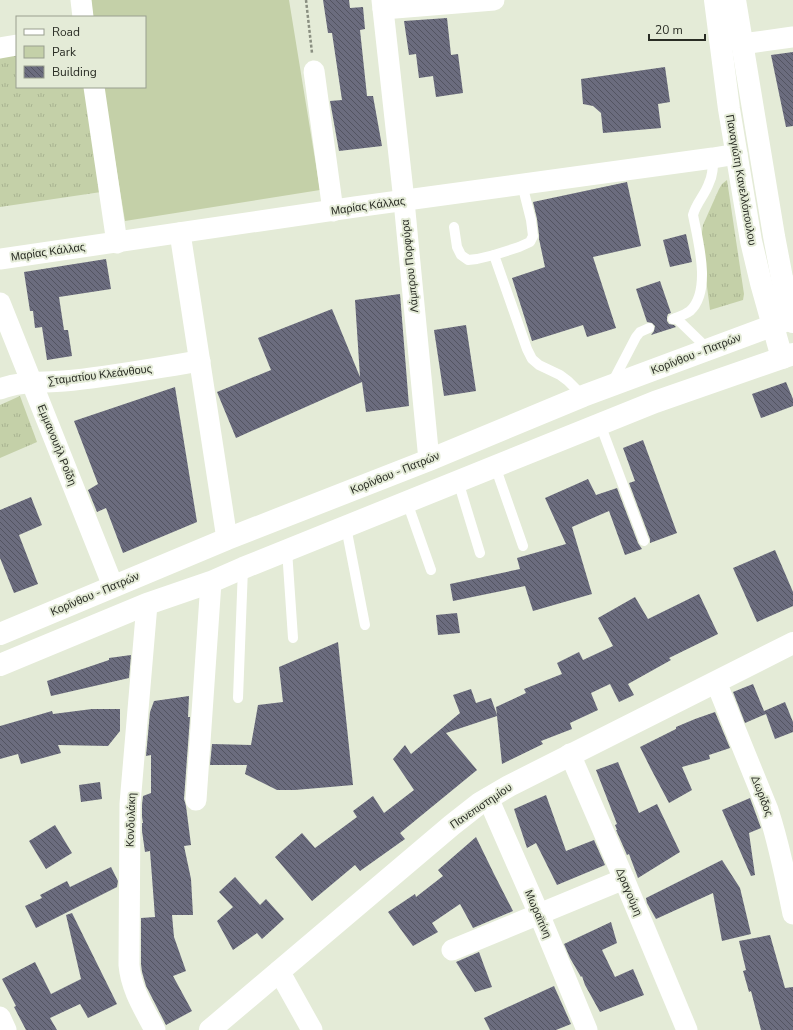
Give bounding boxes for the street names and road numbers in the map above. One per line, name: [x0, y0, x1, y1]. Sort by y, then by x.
street label: Παναγιώτη Κανελλόπουλου: [722, 113, 760, 247]
street label: Μαρίας Κάλλας: [330, 193, 406, 219]
street label: Λάμπρου Πορφύρα: [398, 218, 422, 313]
street label: Μαρίας Κάλλας: [10, 239, 86, 265]
street label: Κορίνθου - Πατρών: [649, 330, 744, 378]
street label: Σταματίου Κλεάνθους: [47, 361, 153, 389]
street label: Εμμανουήλ Ροΐδη: [34, 402, 80, 488]
street label: Κορίνθου - Πατρών: [348, 448, 442, 498]
street label: Κορίνθου - Πατρών: [48, 568, 142, 619]
street label: Δωρίδος: [747, 773, 777, 819]
street label: Πανεπιστημίου: [447, 780, 515, 832]
street label: Κονδυλάκη: [123, 793, 139, 847]
street label: Δραγούμη: [612, 866, 646, 918]
street label: Μωραϊτίνη: [521, 887, 555, 941]

